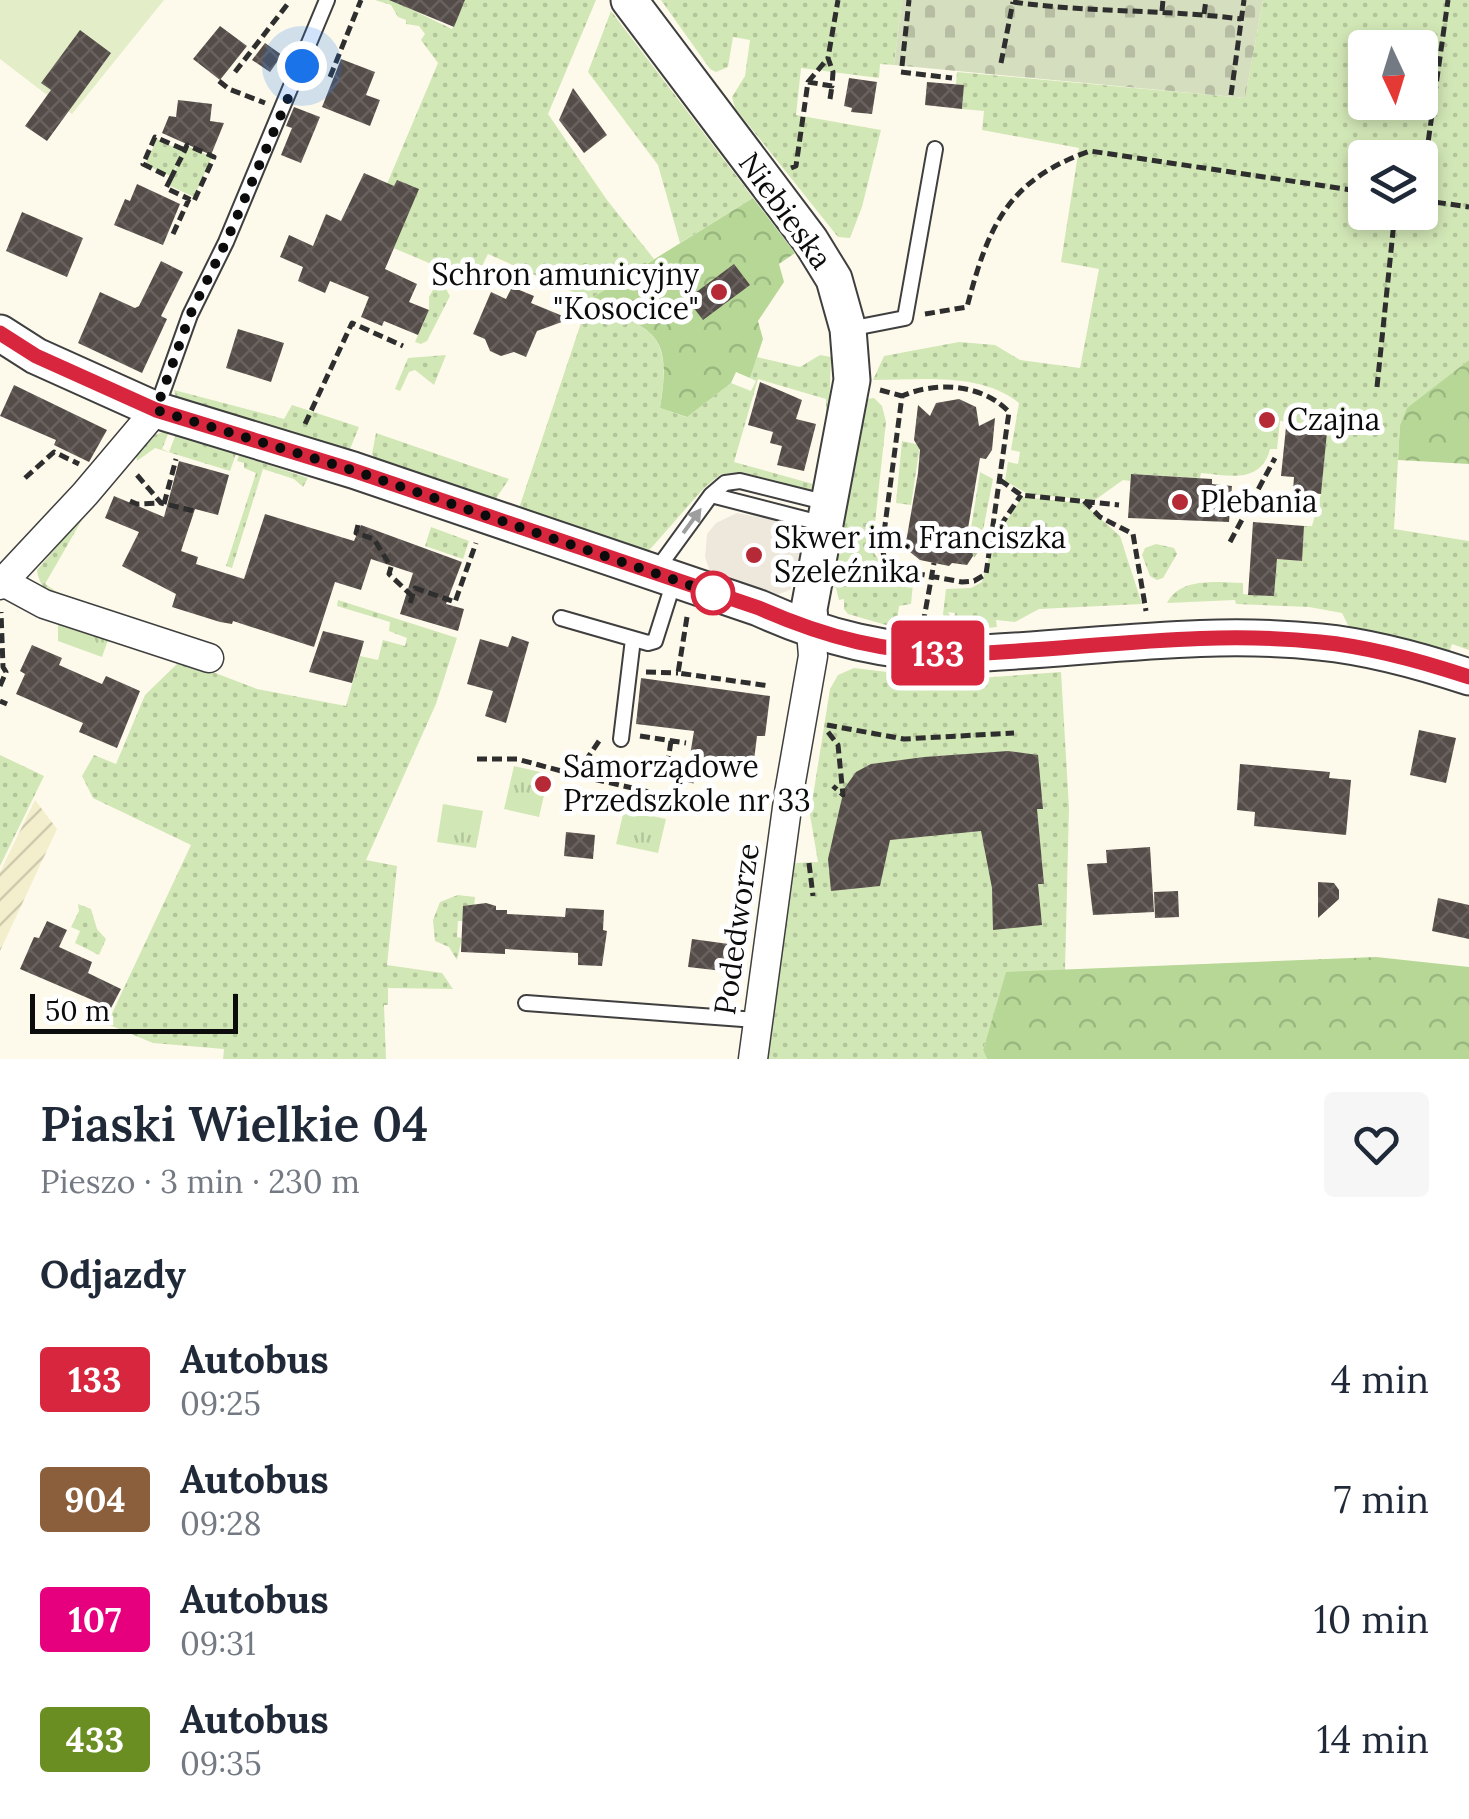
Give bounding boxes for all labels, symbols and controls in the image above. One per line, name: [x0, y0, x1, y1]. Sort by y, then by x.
north arrow: [1348, 30, 1438, 120]
map controls: [1348, 30, 1438, 230]
your location: [277, 41, 327, 91]
button: layers: [1348, 140, 1438, 230]
street label: Niebieska: [731, 145, 841, 276]
place label: Schron amunicyjny "Kosocice": [431, 255, 699, 327]
marker: Schron amunicyjny "Kosocice": [708, 281, 730, 303]
place label: Czajna: [1287, 400, 1380, 439]
marker: Czajna: [1256, 409, 1278, 431]
place label: Plebania: [1200, 482, 1317, 520]
marker: Plebania: [1169, 491, 1191, 513]
one-way arrow: [682, 508, 701, 534]
place label: Skwer im. Franciszka Szeleźnika: [774, 518, 1066, 590]
marker: Skwer im. Franciszka Szeleźnika: [743, 544, 765, 566]
unlabelled marker: [692, 572, 734, 614]
line badge: 133: [880, 620, 996, 686]
text: 133: [911, 631, 965, 676]
place label: Samorządowe Przedszkole nr 33: [563, 747, 811, 819]
marker: Samorządowe Przedszkole nr 33: [532, 773, 554, 795]
street label: Podedworze: [705, 841, 767, 1017]
scale bar: [30, 989, 238, 1034]
text: 50 m: [45, 993, 110, 1029]
button: heart: [1324, 1092, 1429, 1197]
text: Piaski Wielkie 04: [40, 1093, 428, 1154]
text: Pieszo · 3 min · 230 m: [40, 1161, 360, 1202]
text: Odjazdy: [40, 1250, 186, 1298]
text: Autobus: [180, 1335, 329, 1383]
text: 4 min: [1331, 1355, 1429, 1403]
text: 133: [68, 1357, 122, 1402]
text: 09:25: [180, 1383, 261, 1424]
text: Autobus: [180, 1455, 329, 1503]
text: 7 min: [1334, 1475, 1429, 1523]
text: 904: [64, 1477, 126, 1522]
text: 09:28: [180, 1503, 262, 1544]
text: Autobus: [180, 1575, 329, 1623]
text: 10 min: [1314, 1595, 1429, 1643]
text: 107: [69, 1597, 121, 1642]
text: 09:31: [180, 1623, 256, 1664]
text: Autobus: [180, 1695, 329, 1743]
text: 14 min: [1317, 1715, 1429, 1763]
text: 433: [66, 1717, 124, 1762]
text: 09:35: [180, 1743, 262, 1784]

